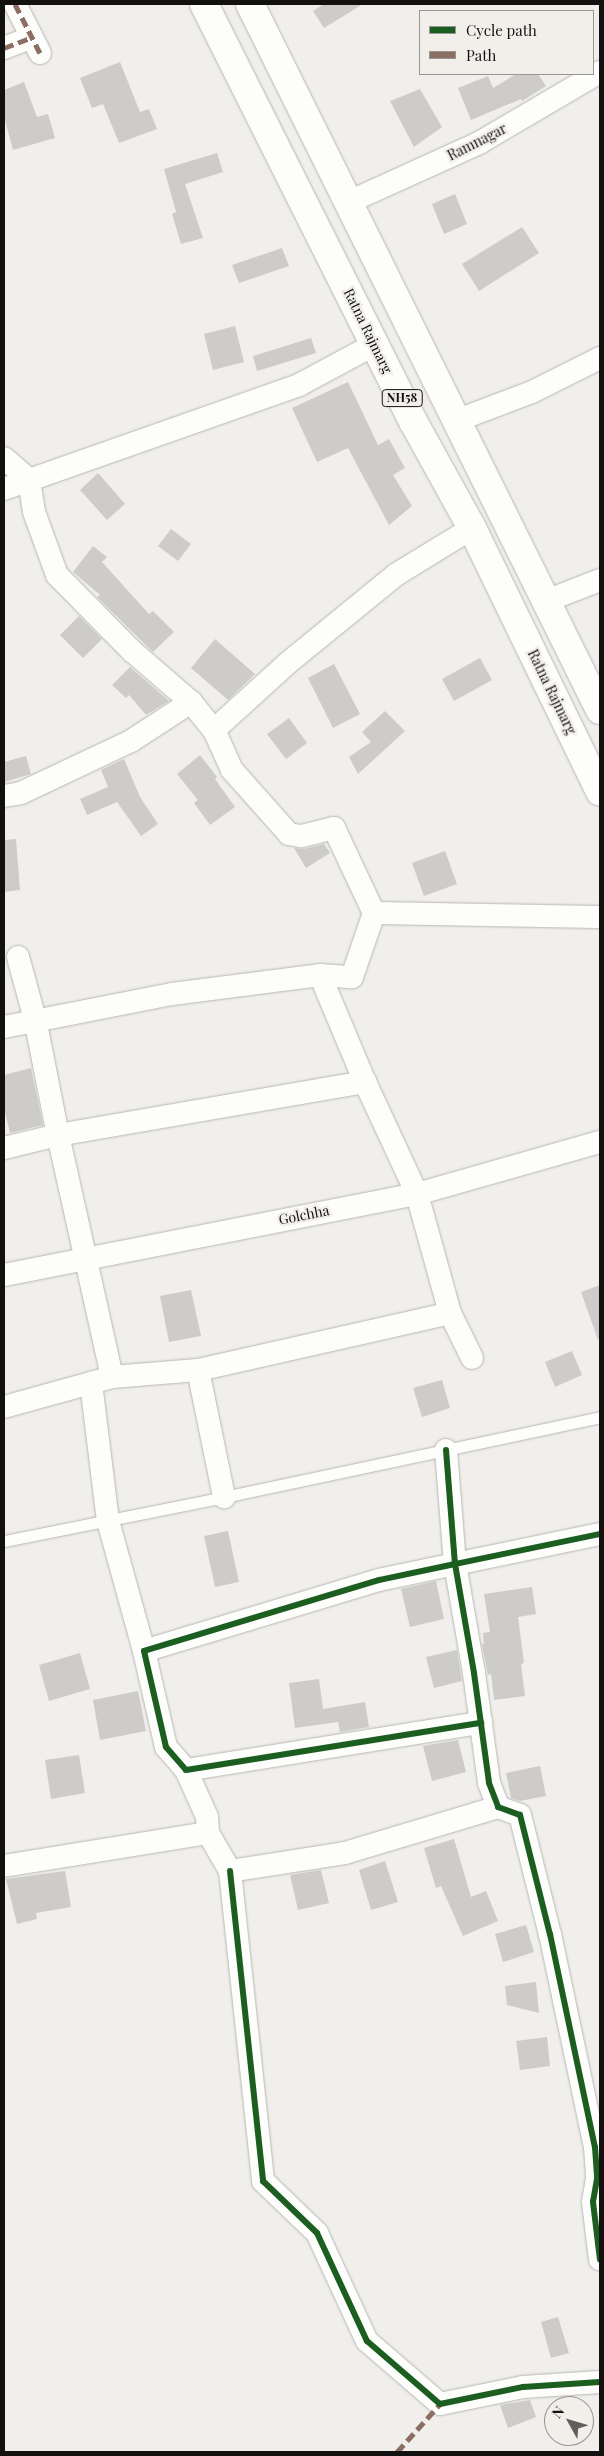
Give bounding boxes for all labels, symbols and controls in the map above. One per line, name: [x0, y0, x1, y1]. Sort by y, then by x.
legend: [419, 10, 594, 75]
text: Cycle path: [466, 20, 537, 40]
text: Path: [466, 45, 496, 65]
street label: Ramnagar: [445, 120, 509, 164]
street label: Ratna Rajmarg: [340, 286, 396, 376]
road number: NH58: [381, 388, 423, 408]
street label: Ratna Rajmarg: [524, 647, 580, 737]
street label: Golchha: [277, 1202, 331, 1228]
north arrow: [544, 2396, 594, 2446]
text: N: [547, 2402, 568, 2422]

